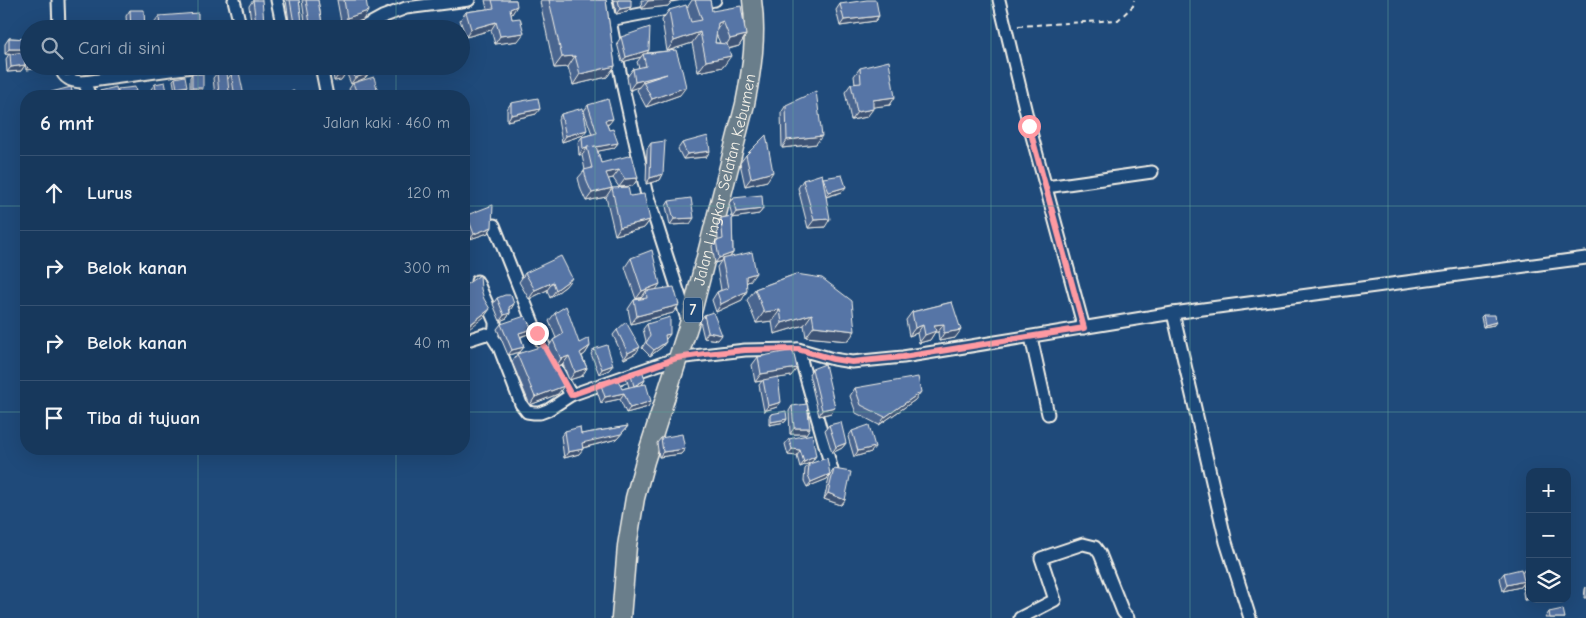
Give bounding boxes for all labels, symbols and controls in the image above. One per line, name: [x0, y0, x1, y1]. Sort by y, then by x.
search box: [20, 20, 470, 75]
icon: search: [38, 34, 66, 62]
text: Cari di sini: [78, 37, 165, 59]
street label: Jalan Lingkar Selatan Kebumen: [690, 73, 759, 287]
text: 6 mnt: [40, 111, 93, 135]
text: Jalan kaki · 460 m: [323, 114, 450, 132]
route start: [1018, 115, 1041, 138]
icon: ahead: [40, 179, 68, 207]
text: Lurus: [87, 182, 132, 204]
text: 120 m: [407, 184, 450, 202]
icon: right: [40, 254, 68, 282]
text: Belok kanan: [87, 257, 187, 279]
text: 300 m: [404, 259, 450, 277]
road number: 7: [684, 298, 702, 322]
route end: [526, 322, 549, 345]
icon: right: [40, 329, 68, 357]
text: Belok kanan: [87, 332, 187, 354]
text: 40 m: [414, 334, 450, 352]
icon: arrive: [40, 404, 68, 432]
text: Tiba di tujuan: [87, 407, 200, 429]
map controls: [1526, 468, 1571, 603]
button: +: [1526, 468, 1571, 513]
button: −: [1526, 513, 1571, 558]
button: layers: [1526, 558, 1571, 603]

